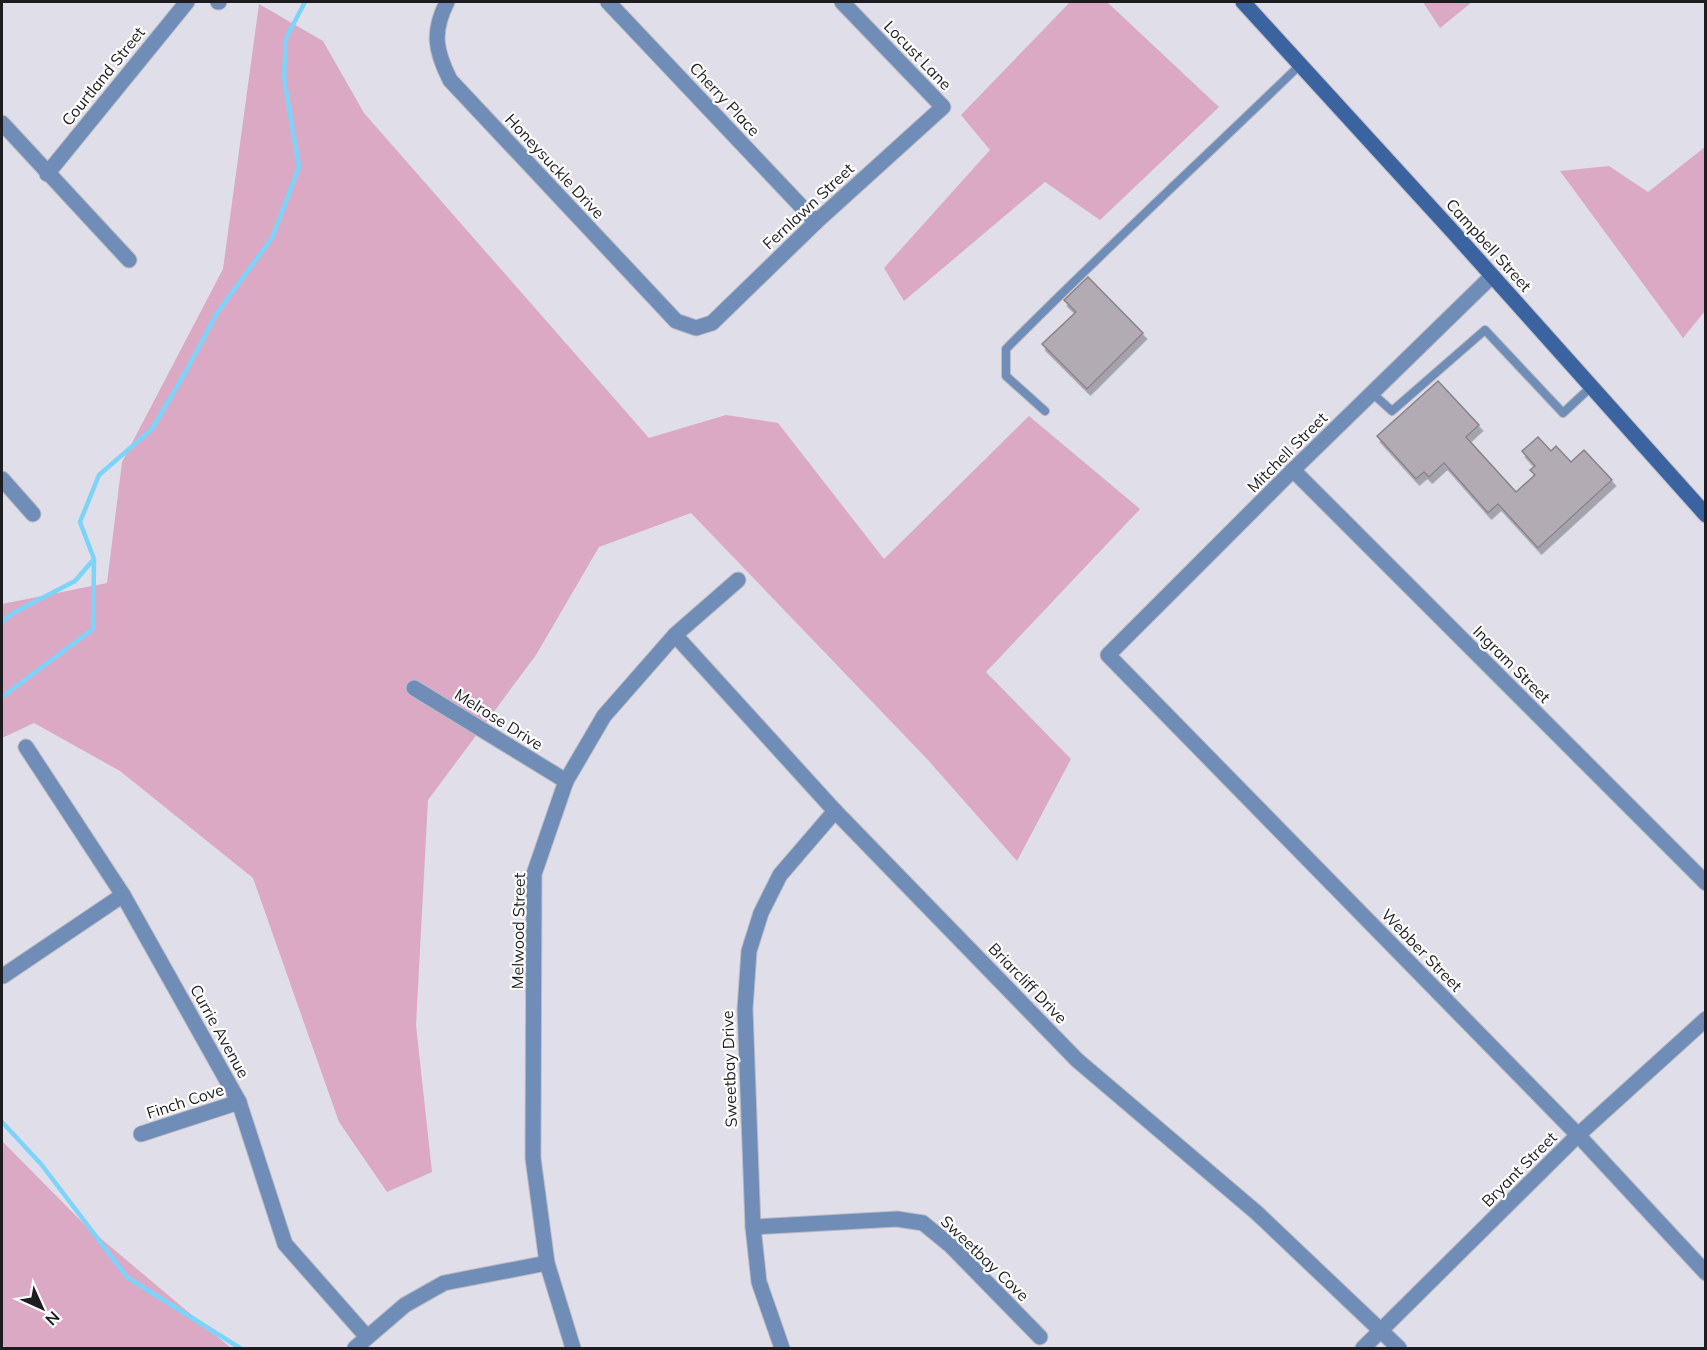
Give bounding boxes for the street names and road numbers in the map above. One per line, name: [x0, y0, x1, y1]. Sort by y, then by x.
street label: Locust Lane: [880, 16, 956, 94]
street label: Courtland Street: [57, 22, 149, 129]
street label: Cherry Place: [686, 58, 764, 140]
street label: Honeysuckle Drive: [501, 109, 609, 223]
street label: Fernlawn Street: [758, 158, 858, 253]
street label: Campbell Street: [1442, 194, 1536, 296]
street label: Mitchell Street: [1243, 407, 1332, 496]
street label: Ingram Street: [1469, 621, 1555, 707]
street label: Melrose Drive: [451, 684, 547, 754]
street label: Melwood Street: [507, 872, 529, 989]
street label: Webber Street: [1377, 904, 1467, 996]
street label: Briarcliff Drive: [984, 938, 1072, 1028]
street label: Currie Avenue: [186, 981, 254, 1081]
street label: Sweetbay Drive: [717, 1010, 741, 1128]
street label: Finch Cove: [144, 1079, 226, 1123]
street label: Bryant Street: [1477, 1127, 1561, 1211]
street label: Sweetbay Cove: [937, 1211, 1033, 1305]

